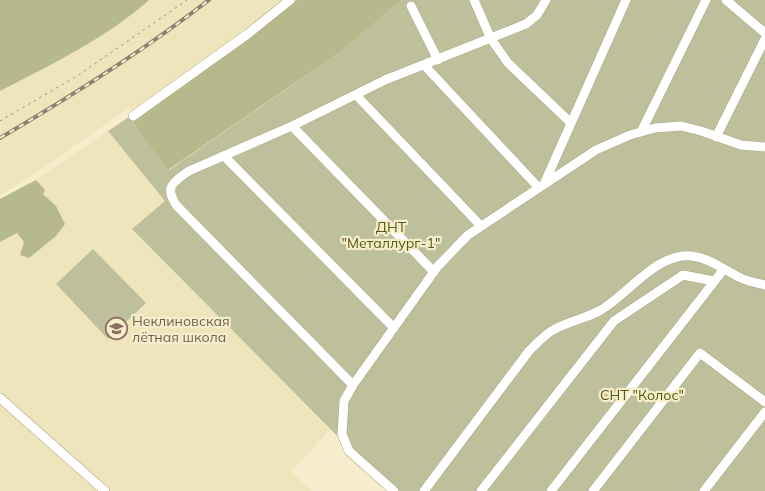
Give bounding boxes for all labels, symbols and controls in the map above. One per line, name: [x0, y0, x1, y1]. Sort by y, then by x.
park label: ДНТ "Металлург-1": [342, 218, 440, 252]
place label: Неклиновская лётная школа: [132, 312, 230, 346]
school or university icon: Неклиновская лётная школа: [104, 317, 128, 341]
park label: СНТ "Колос": [600, 386, 684, 404]

